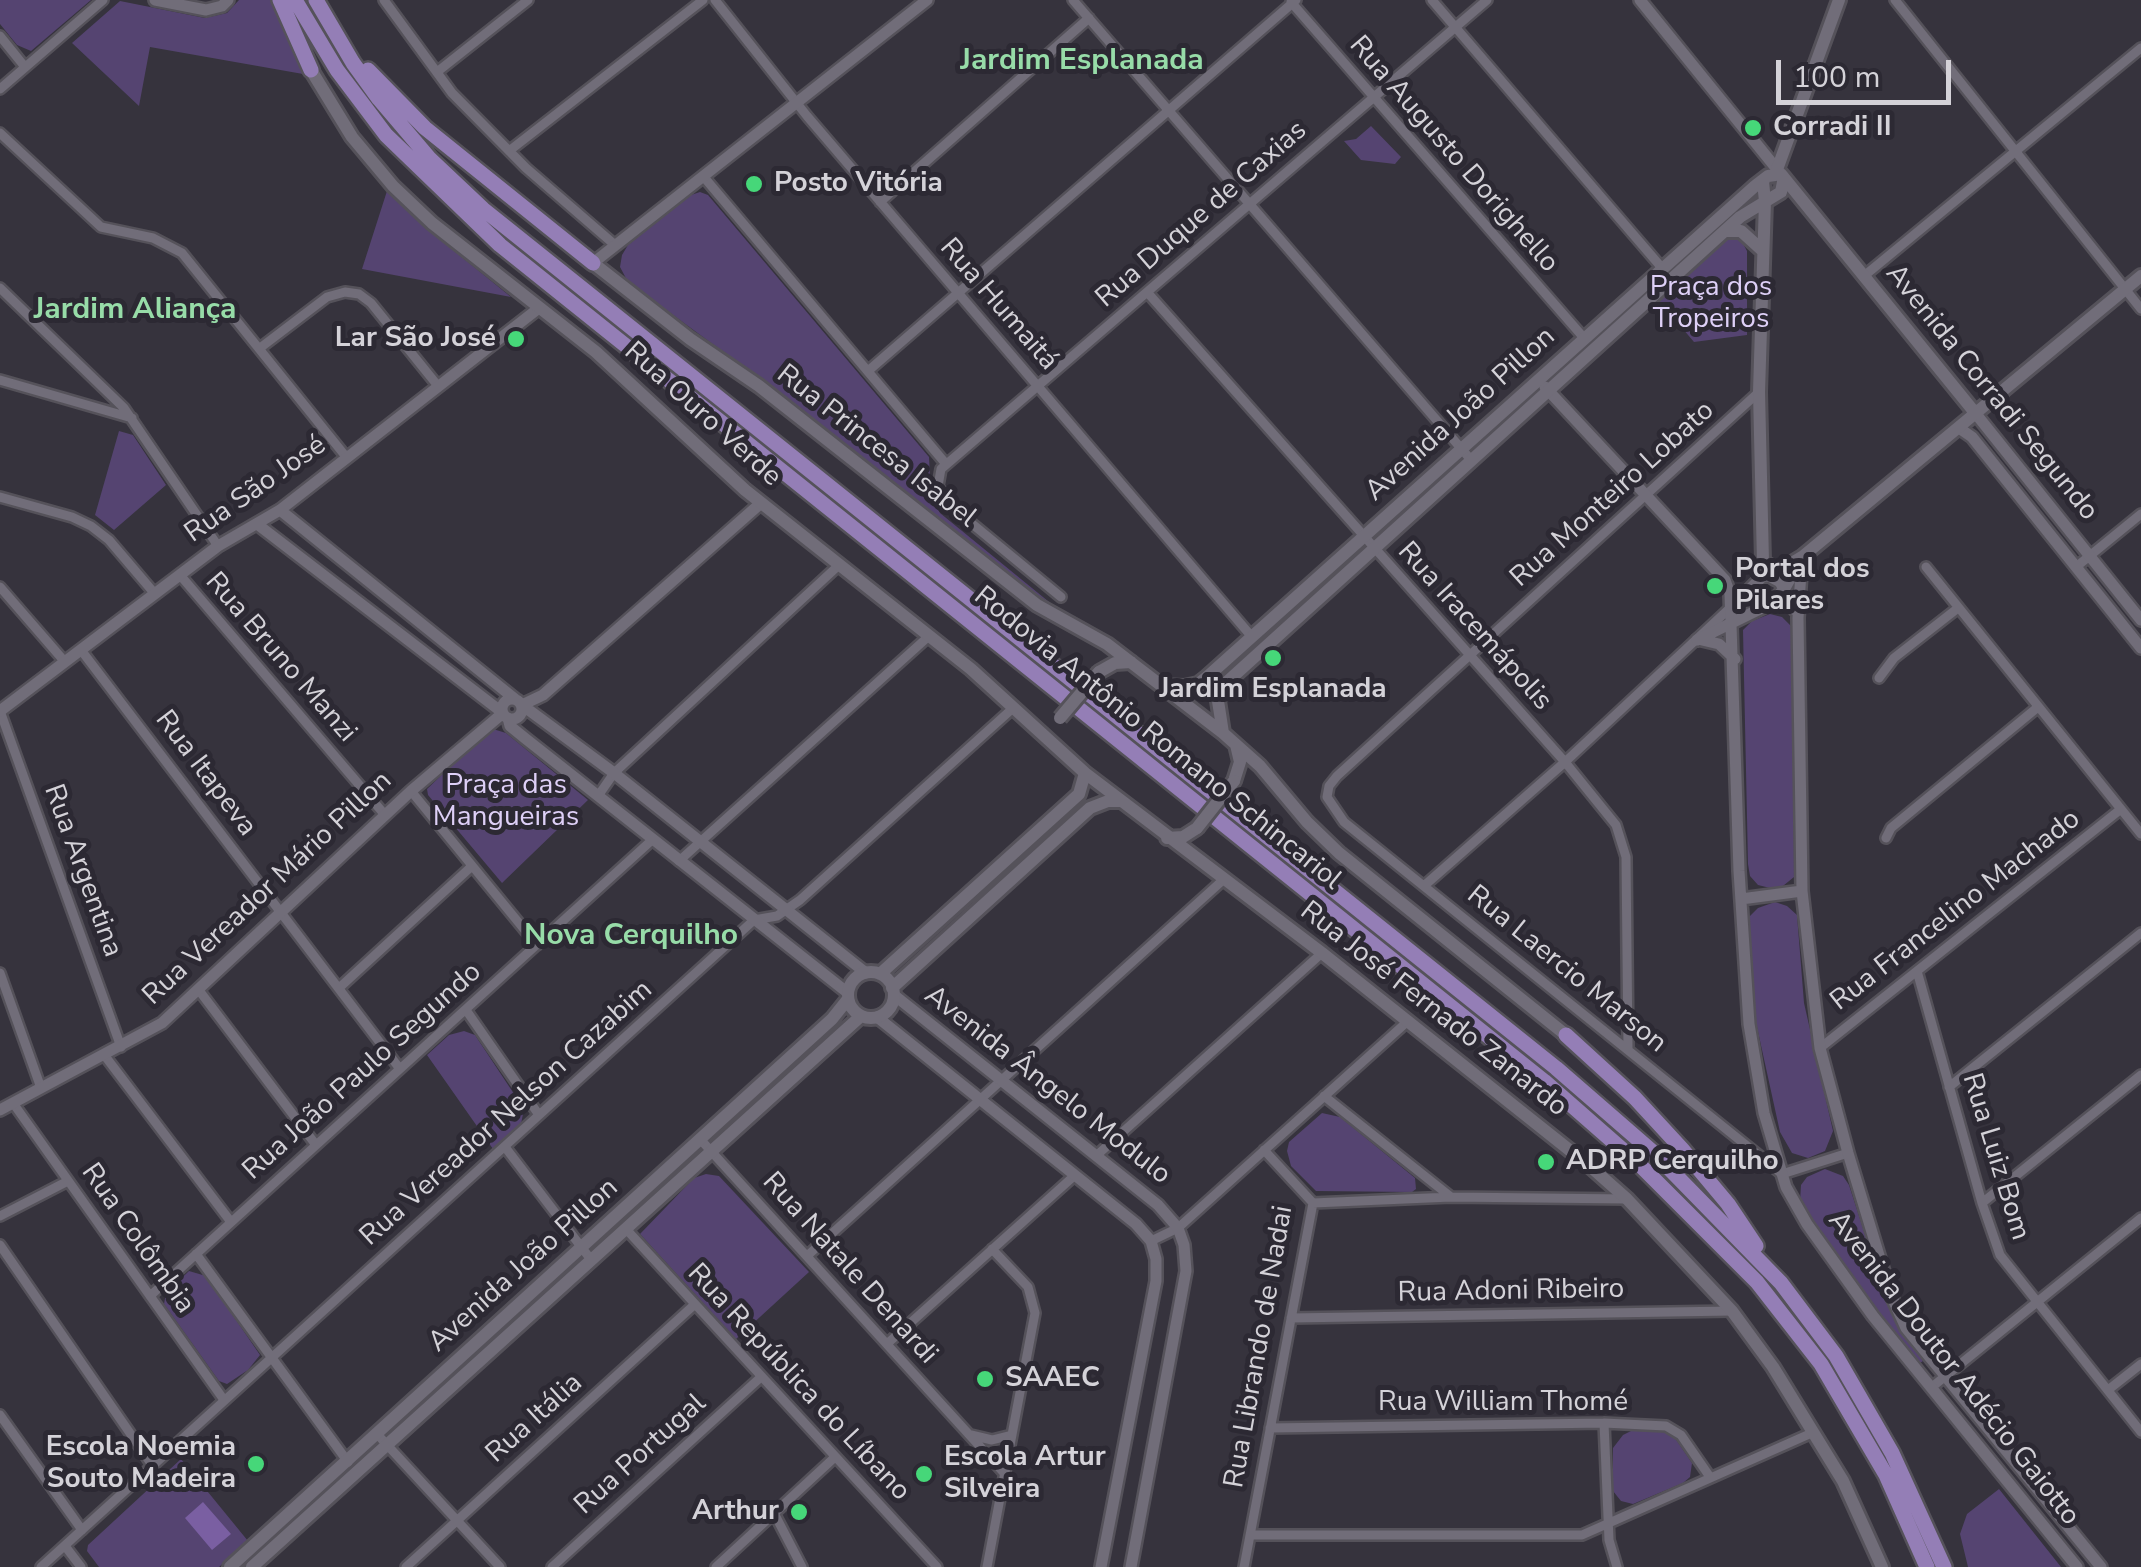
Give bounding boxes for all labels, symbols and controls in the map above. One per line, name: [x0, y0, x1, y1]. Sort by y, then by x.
street label: Rua Augusto Dorighello: [1341, 30, 1565, 280]
scale bar: [1781, 40, 1956, 102]
district label: Jardim Esplanada: [960, 44, 1204, 80]
text: 100 m: [1793, 57, 1880, 98]
place label: Corradi II: [1773, 111, 1892, 145]
street label: Rua Duque de Caxias: [1090, 114, 1314, 316]
marker: Corradi II: [1742, 117, 1764, 139]
place label: Posto Vitória: [774, 167, 943, 201]
marker: Posto Vitória: [743, 173, 765, 195]
street label: Rua Humaitá: [932, 232, 1064, 378]
street label: Avenida Corradi Segundo: [1877, 258, 2105, 528]
park label: Praça dos Tropeiros: [1650, 271, 1772, 337]
district label: Jardim Aliança: [34, 293, 236, 329]
street label: Avenida João Pillon: [1359, 321, 1563, 509]
place label: Lar São José: [335, 322, 496, 356]
marker: Lar São José: [505, 328, 527, 350]
street label: Rua Ouro Verde: [616, 336, 788, 494]
street label: Rua Princesa Isabel: [769, 359, 983, 535]
street label: Rua Monteiro Lobato: [1504, 395, 1722, 595]
street label: Rua São José: [179, 429, 333, 551]
street label: Rua Iracemápolis: [1390, 536, 1558, 718]
place label: Portal dos Pilares: [1735, 553, 1870, 619]
street label: Rua Bruno Manzi: [197, 566, 363, 750]
marker: Portal dos Pilares: [1704, 575, 1726, 597]
street label: Rodovia Antônio Romano Schincariol: [966, 580, 1348, 898]
marker: Jardim Esplanada: [1262, 647, 1284, 669]
place label: Jardim Esplanada: [1159, 673, 1387, 707]
street label: Rua Itapeva: [147, 705, 263, 843]
street label: Rua Vereador Mário Pillon: [137, 765, 399, 1013]
park label: Praça das Mangueiras: [433, 769, 579, 835]
street label: Rua Argentina: [35, 780, 129, 962]
street label: Rua Francelino Machado: [1824, 803, 2088, 1019]
street label: Rua Laercio Marson: [1459, 879, 1673, 1061]
street label: Rua José Fernado Zanardo: [1293, 895, 1573, 1125]
district label: Nova Cerquilho: [524, 919, 738, 955]
street label: Rua João Paulo Segundo: [237, 956, 489, 1188]
street label: Rua Vereador Nelson Cazabim: [354, 974, 660, 1254]
street label: Avenida Ângelo Modulo: [917, 979, 1177, 1193]
street label: Rua Luiz Bom: [1954, 1070, 2036, 1244]
place label: ADRP Cerquilho: [1566, 1145, 1779, 1179]
marker: ADRP Cerquilho: [1535, 1151, 1557, 1173]
street label: Rua Colômbia: [73, 1158, 201, 1320]
street label: Rua Natale Denardi: [754, 1166, 944, 1372]
street label: Avenida João Pillon: [422, 1172, 626, 1360]
street label: Rua Librando de Nadai: [1219, 1203, 1301, 1491]
street label: Avenida Doutor Adécio Gaiotto: [1820, 1205, 2086, 1533]
street label: Rua República do Líbano: [679, 1258, 917, 1508]
street label: Rua Adoni Ribeiro: [1397, 1273, 1625, 1311]
place label: SAAEC: [1005, 1362, 1100, 1396]
street label: Rua Itália: [480, 1367, 590, 1471]
marker: SAAEC: [974, 1368, 996, 1390]
street label: Rua William Thomé: [1378, 1386, 1628, 1420]
street label: Rua Portugal: [568, 1387, 714, 1523]
place label: Escola Noemia Souto Madeira: [46, 1431, 236, 1497]
place label: Escola Artur Silveira: [944, 1441, 1106, 1507]
marker: Escola Noemia Souto Madeira: [245, 1453, 267, 1475]
marker: Escola Artur Silveira: [913, 1463, 935, 1485]
place label: Arthur: [692, 1495, 779, 1529]
marker: Arthur: [788, 1501, 810, 1523]

